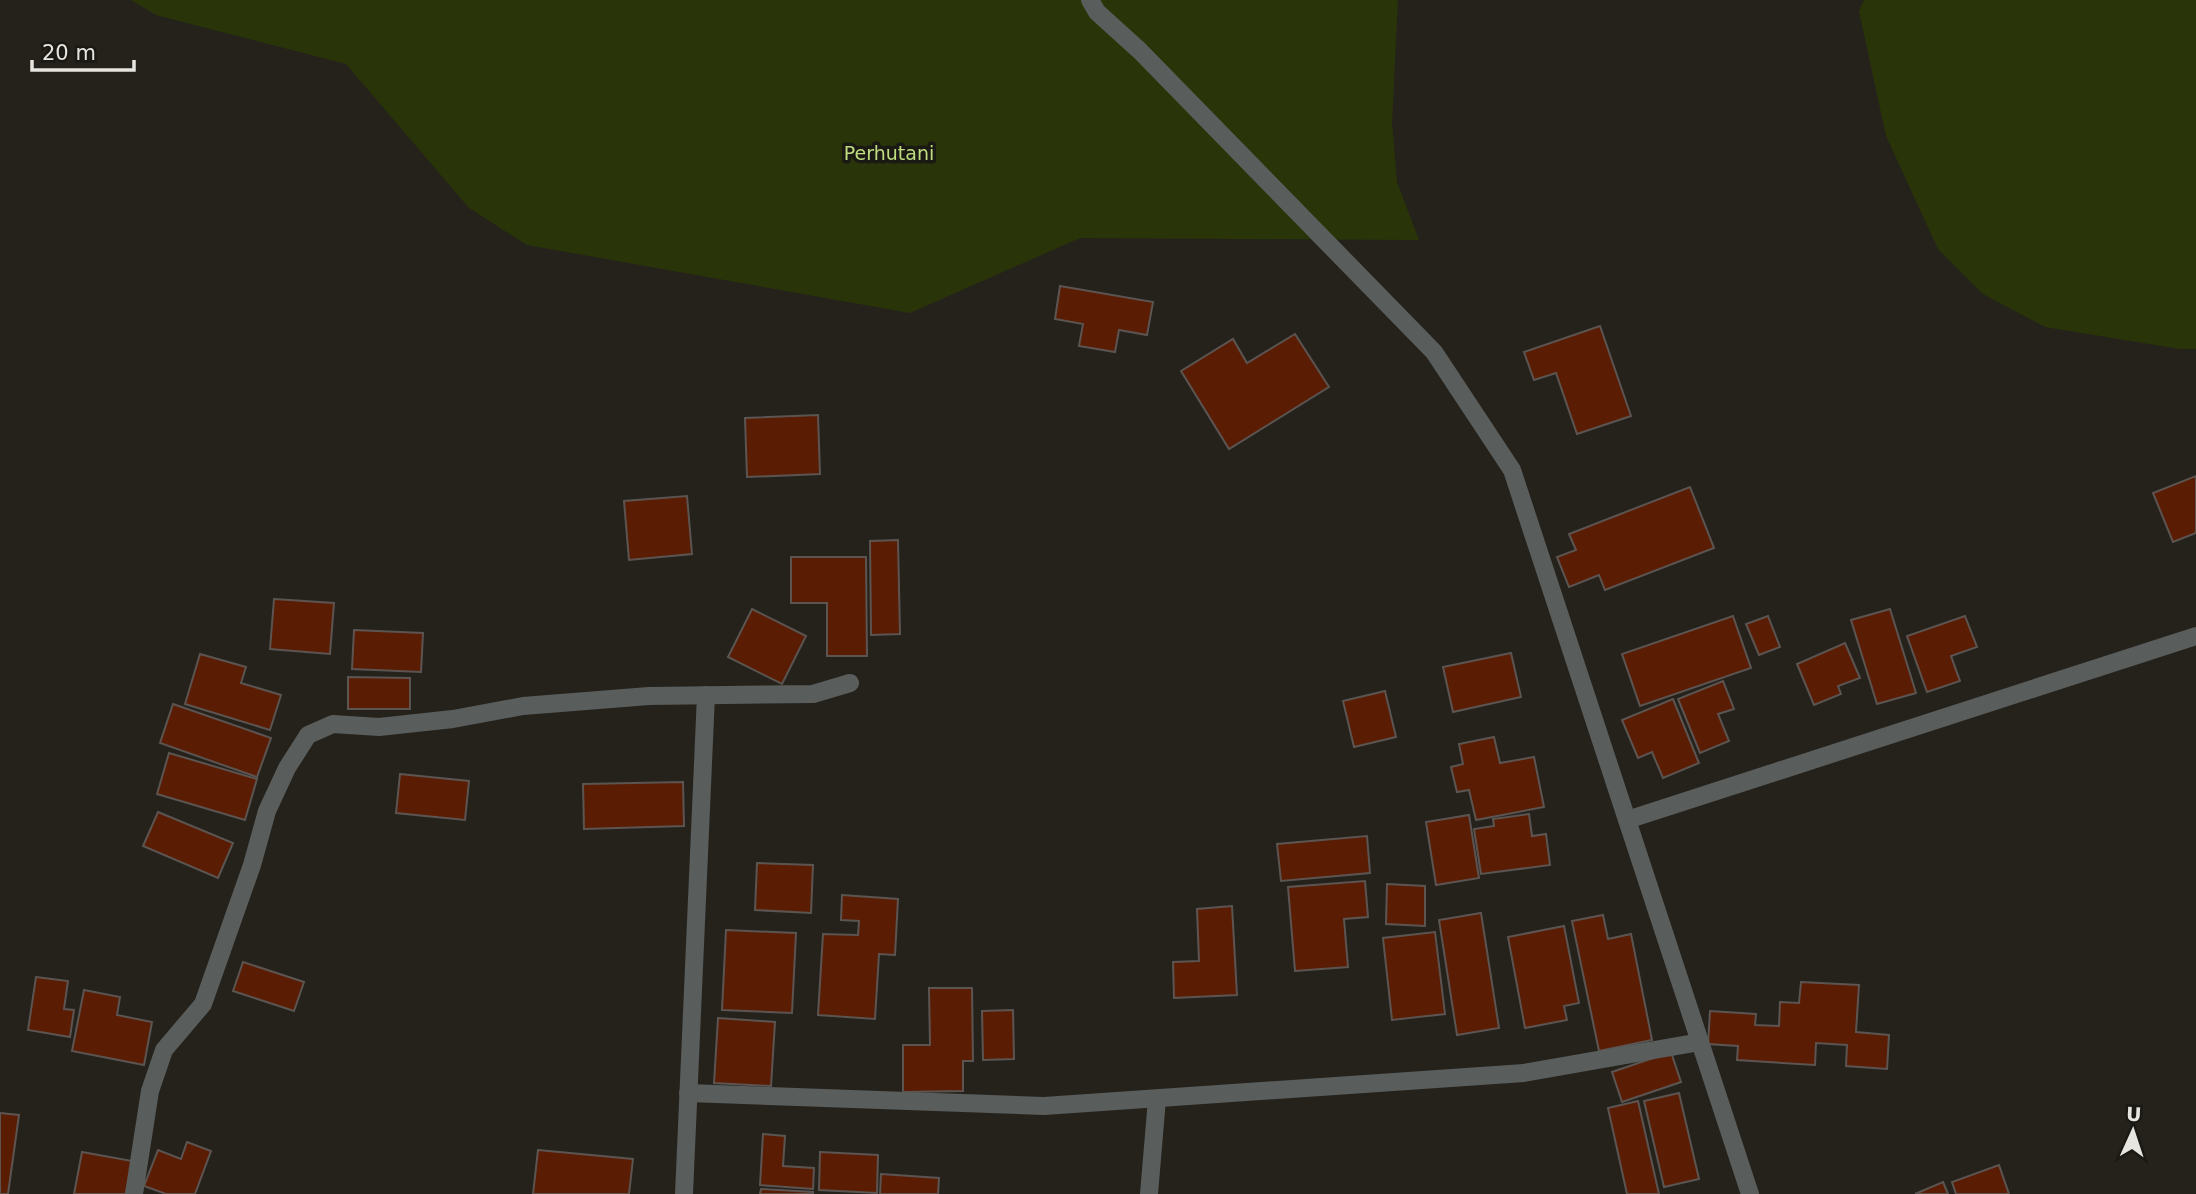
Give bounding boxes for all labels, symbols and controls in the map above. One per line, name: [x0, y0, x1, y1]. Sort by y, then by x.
scale bar: [32, 28, 133, 72]
text: 20 m: [42, 41, 96, 65]
park label: Perhutani: [844, 142, 934, 164]
north arrow: [2098, 1096, 2168, 1166]
text: U: [2126, 1103, 2142, 1125]

